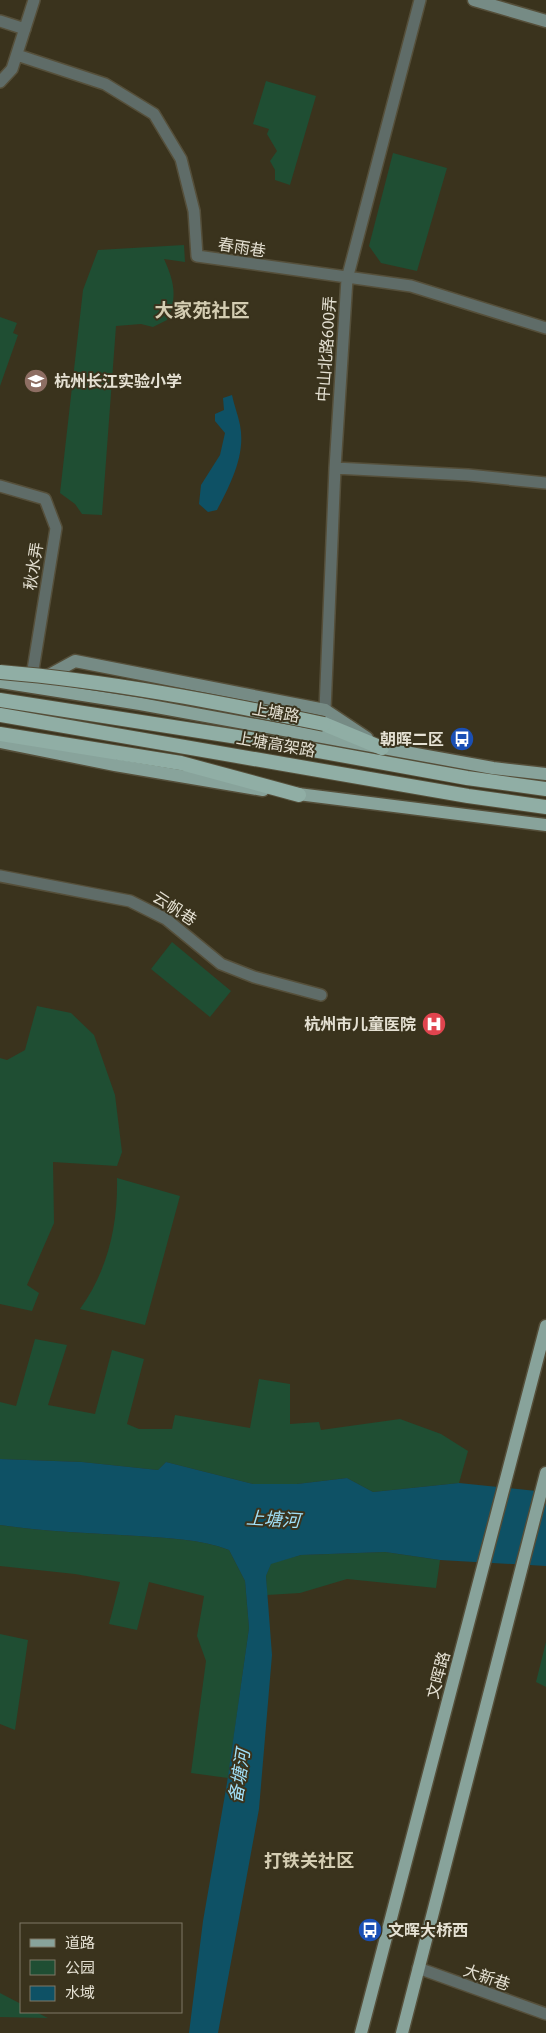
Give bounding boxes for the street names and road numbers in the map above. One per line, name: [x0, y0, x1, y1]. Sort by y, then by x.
street label: 春雨巷: [217, 233, 267, 261]
street label: 中山北路600弄: [312, 295, 340, 403]
street label: 秋水弄: [19, 541, 47, 591]
street label: 上塘路: [251, 698, 301, 726]
street label: 上塘高架路: [235, 727, 317, 761]
street label: 云帆巷: [149, 887, 201, 929]
street label: 文晖路: [422, 1649, 454, 1701]
street label: 大新巷: [461, 1960, 513, 1994]

